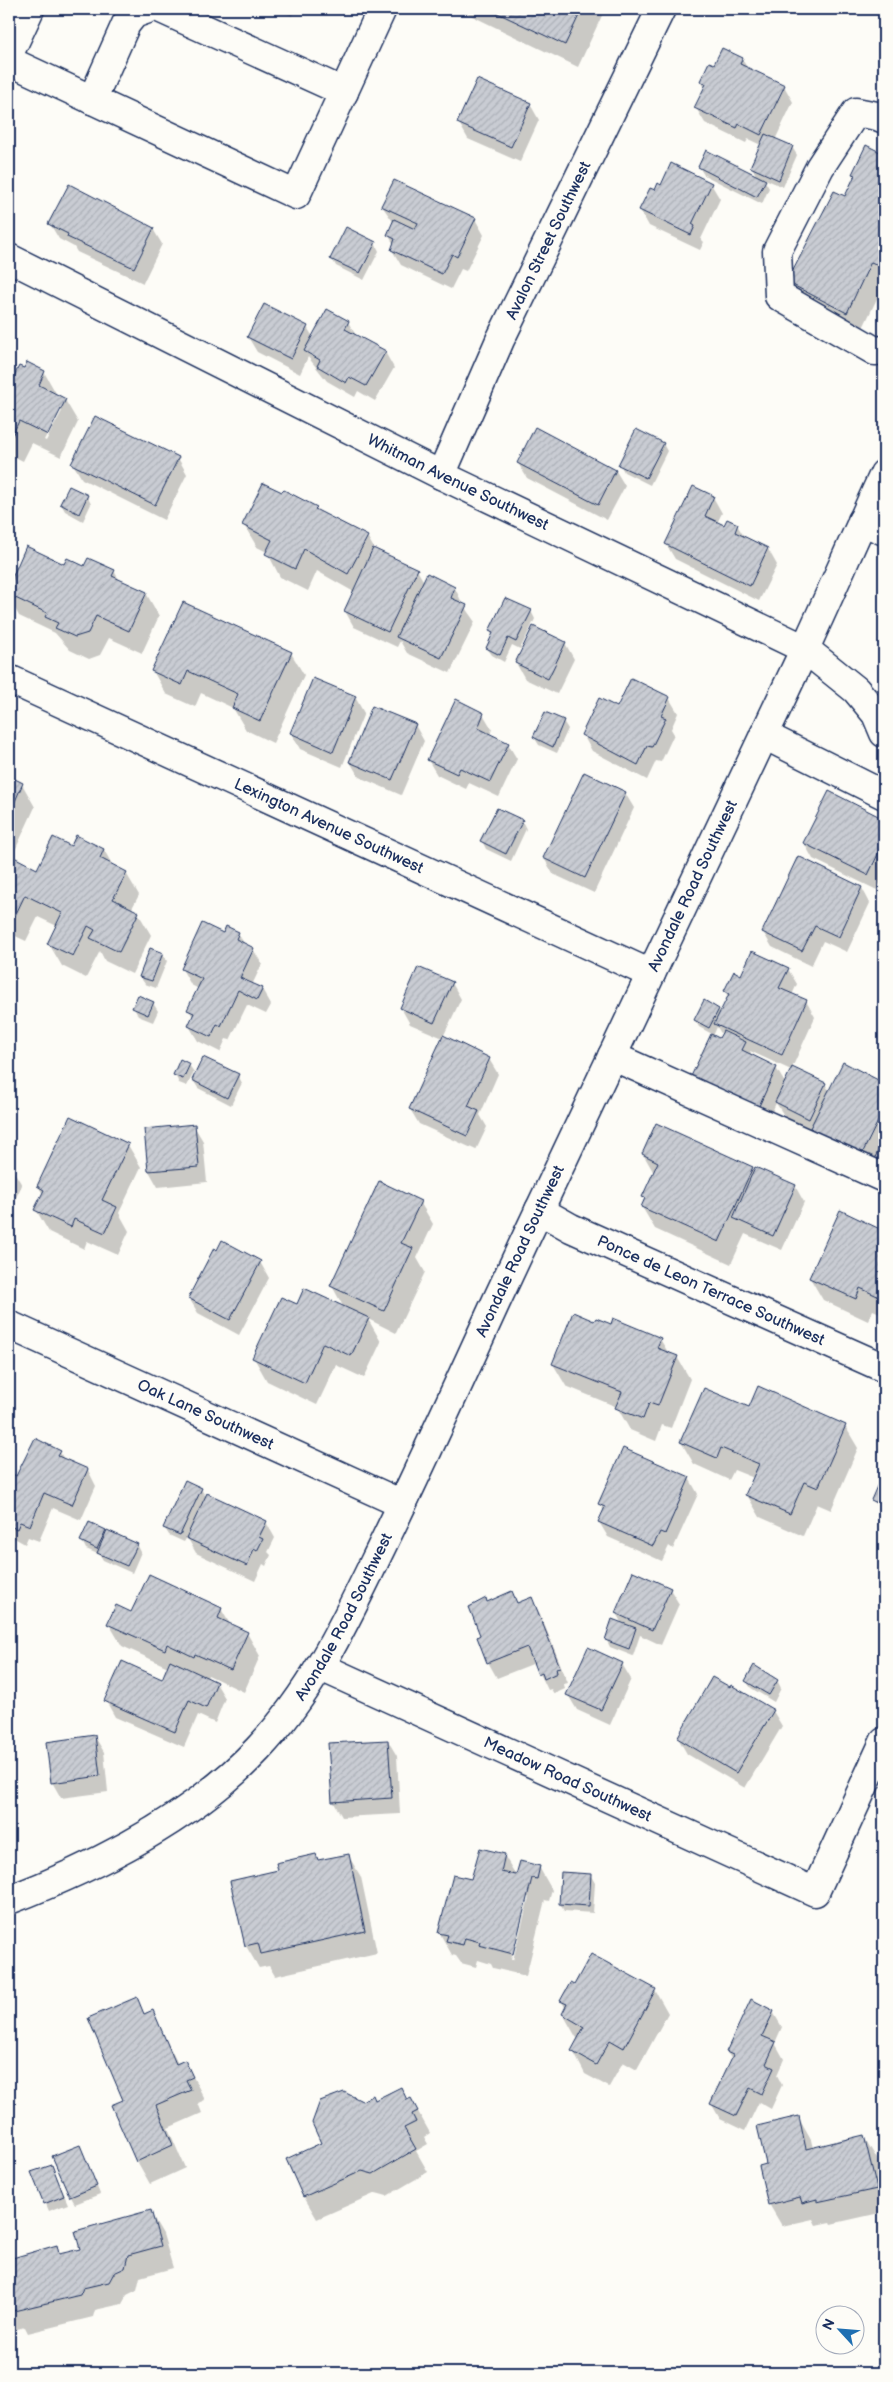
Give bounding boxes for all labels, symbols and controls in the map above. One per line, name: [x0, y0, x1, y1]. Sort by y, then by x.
street label: Avalon Street Southwest: [502, 158, 595, 323]
street label: Whitman Avenue Southwest: [364, 430, 552, 535]
street label: Lexington Avenue Southwest: [231, 774, 427, 878]
street label: Avondale Road Southwest: [644, 797, 741, 975]
street label: Avondale Road Southwest: [472, 1162, 568, 1340]
street label: Ponce de Leon Terrace Southwest: [594, 1231, 828, 1350]
street label: Oak Lane Southwest: [134, 1375, 277, 1454]
street label: Avondale Road Southwest: [291, 1530, 396, 1704]
street label: Meadow Road Southwest: [481, 1733, 655, 1826]
north arrow: [816, 2304, 866, 2354]
text: N: [819, 2316, 839, 2333]

